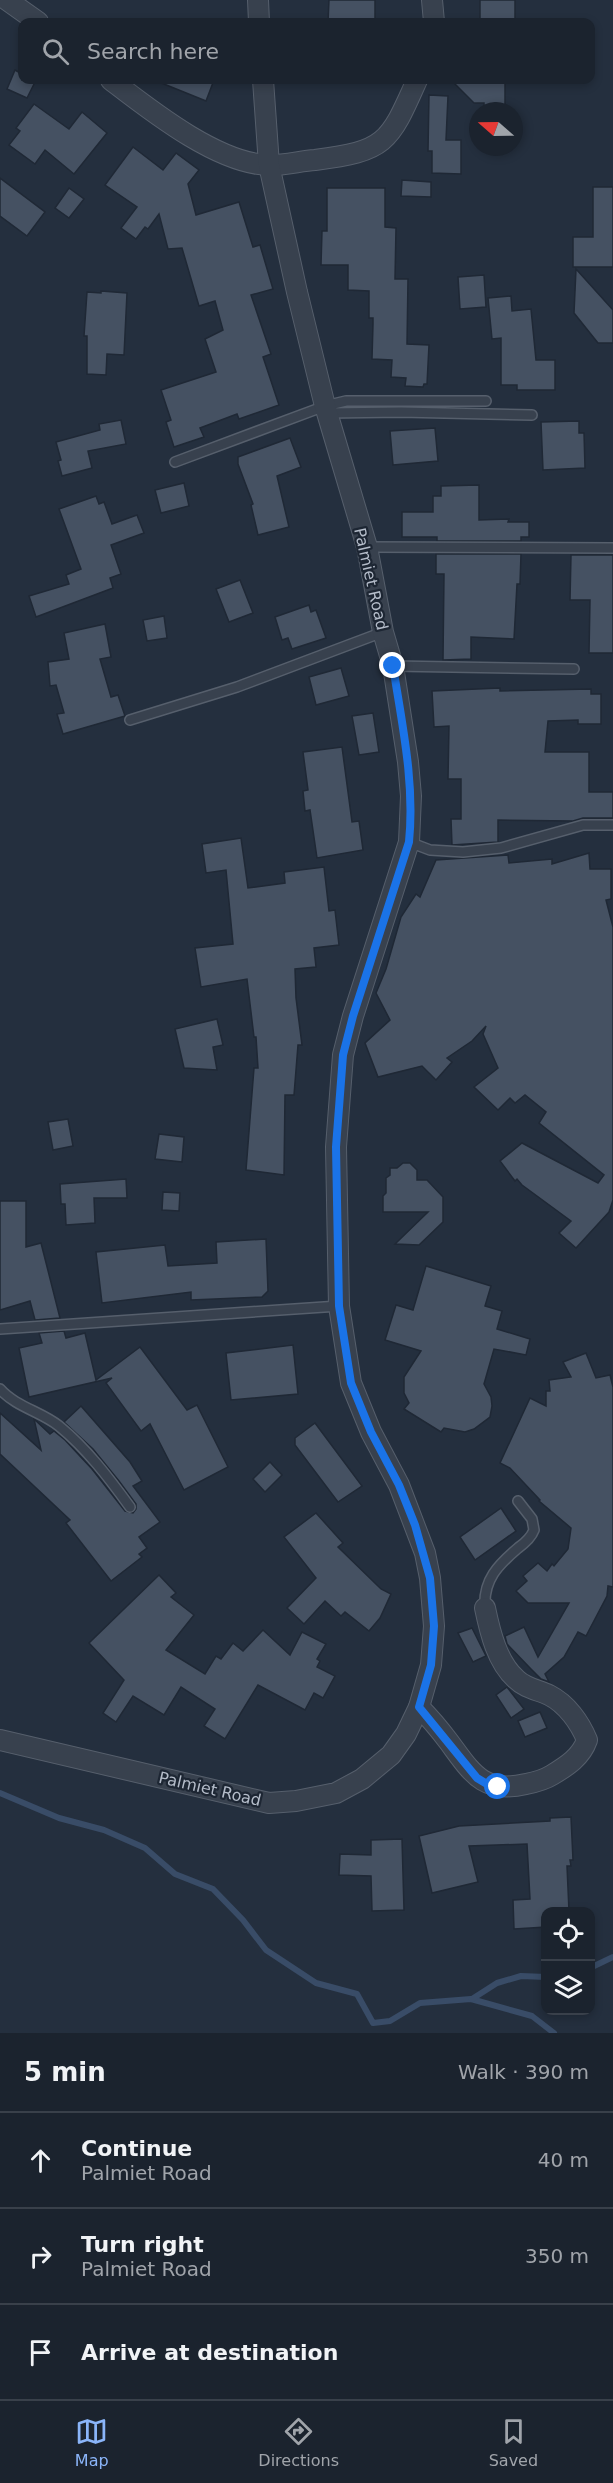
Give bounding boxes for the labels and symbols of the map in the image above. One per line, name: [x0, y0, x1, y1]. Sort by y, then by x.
north arrow: [469, 102, 523, 156]
street label: Palmiet Road: [350, 526, 392, 632]
route end: [379, 652, 405, 678]
street label: Palmiet Road: [157, 1768, 263, 1810]
route start: [484, 1773, 510, 1799]

